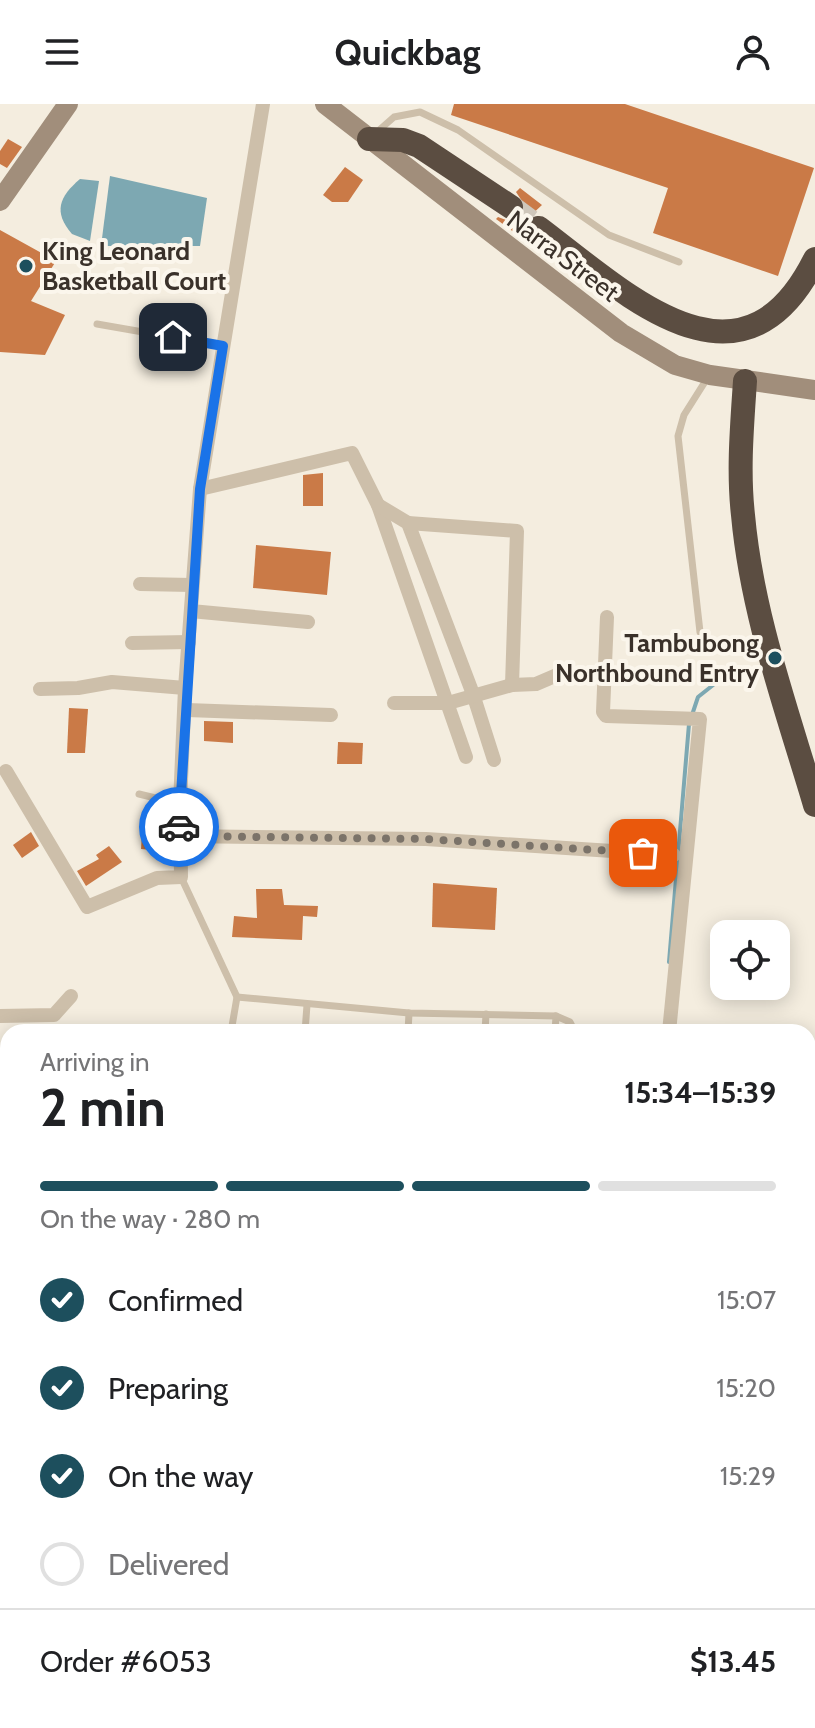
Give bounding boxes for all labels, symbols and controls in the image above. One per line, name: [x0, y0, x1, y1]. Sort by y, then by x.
icon: menu: [40, 30, 84, 74]
text: Quickbag: [334, 30, 481, 74]
icon: person: [731, 30, 775, 74]
street label: Narra Street: [501, 204, 625, 309]
place label: King Leonard Basketball Court: [42, 235, 226, 297]
marker: King Leonard Basketball Court: [17, 257, 35, 275]
pin: [139, 303, 207, 371]
icon: home: [151, 315, 195, 359]
place label: Tambubong Northbound Entry: [555, 627, 759, 689]
marker: Tambubong Northbound Entry: [766, 649, 784, 667]
courier: [139, 787, 219, 867]
icon: car: [157, 805, 201, 849]
pin: [609, 819, 677, 887]
icon: bag: [621, 831, 665, 875]
map controls: [710, 920, 790, 1000]
button: locate: [710, 920, 790, 1000]
text: Arriving in: [40, 1046, 150, 1078]
text: 15:34–15:39: [624, 1074, 776, 1111]
text: 2 min: [40, 1076, 166, 1139]
text: On the way · 280 m: [40, 1203, 260, 1235]
icon: check: [40, 1278, 84, 1322]
text: Confirmed: [108, 1282, 243, 1319]
text: 15:07: [717, 1284, 776, 1316]
icon: check: [40, 1366, 84, 1410]
text: Preparing: [108, 1370, 228, 1407]
text: 15:20: [716, 1372, 776, 1404]
icon: check: [40, 1454, 84, 1498]
text: On the way: [108, 1458, 253, 1495]
text: 15:29: [720, 1460, 776, 1492]
text: Delivered: [108, 1546, 229, 1583]
text: Order #6053: [40, 1643, 212, 1680]
text: $13.45: [690, 1643, 776, 1680]

